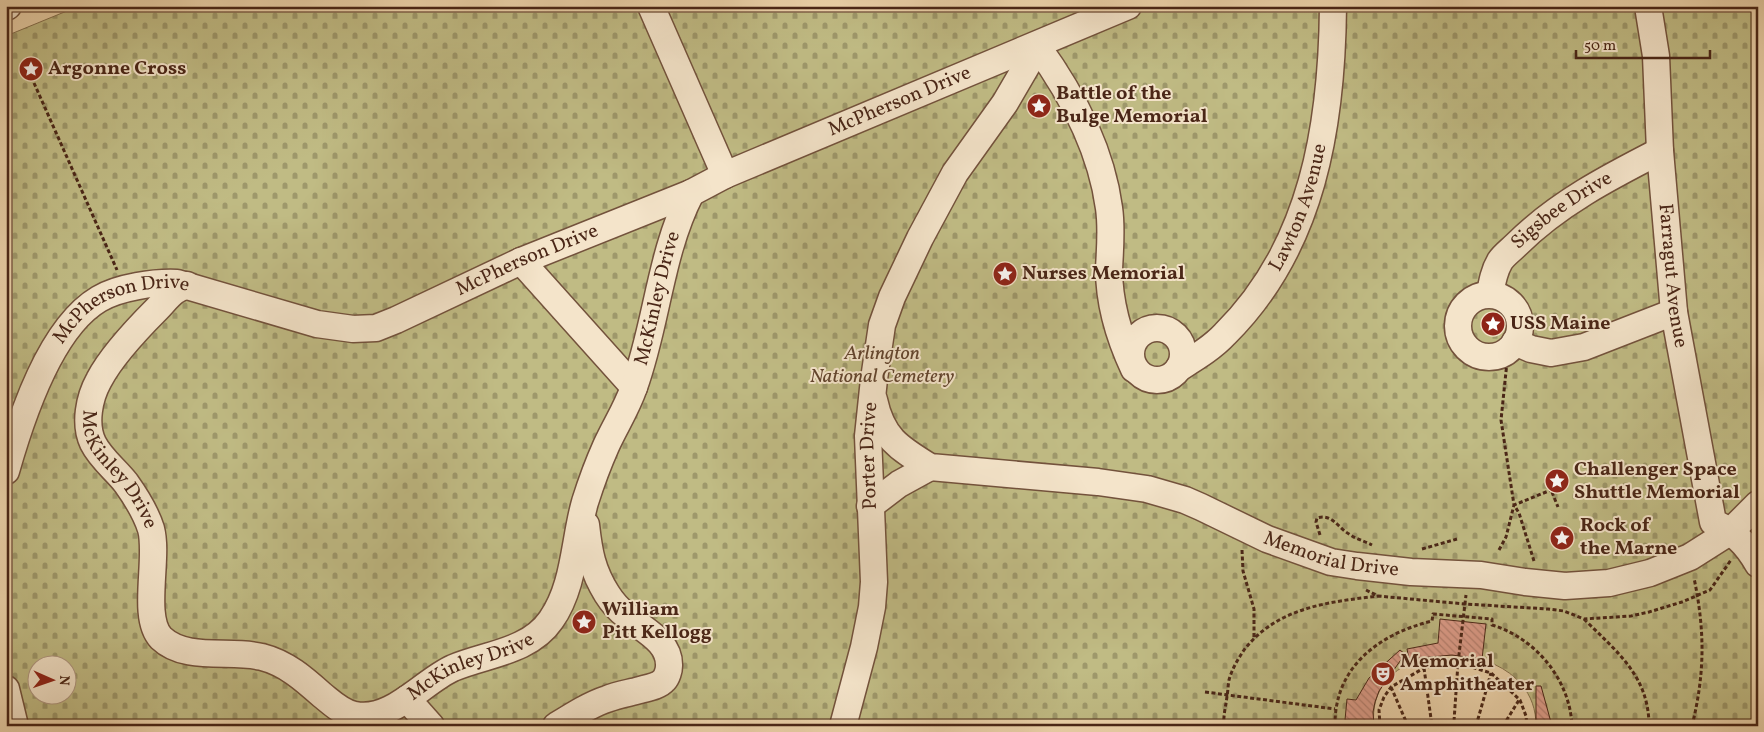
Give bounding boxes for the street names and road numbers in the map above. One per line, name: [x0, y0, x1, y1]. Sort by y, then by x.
street label: McPherson Drive: [824, 59, 976, 144]
street label: Lawton Avenue: [1263, 141, 1334, 277]
street label: Sigsbee Drive: [1505, 165, 1618, 256]
street label: Farragut Avenue: [1651, 202, 1694, 350]
street label: McPherson Drive: [452, 217, 603, 304]
street label: McKinley Drive: [628, 228, 688, 369]
street label: McPherson Drive: [47, 269, 193, 350]
street label: Porter Drive: [854, 401, 886, 510]
street label: McKinley Drive: [74, 409, 164, 533]
street label: Memorial Drive: [1259, 525, 1400, 585]
street label: McKinley Drive: [402, 626, 540, 708]

